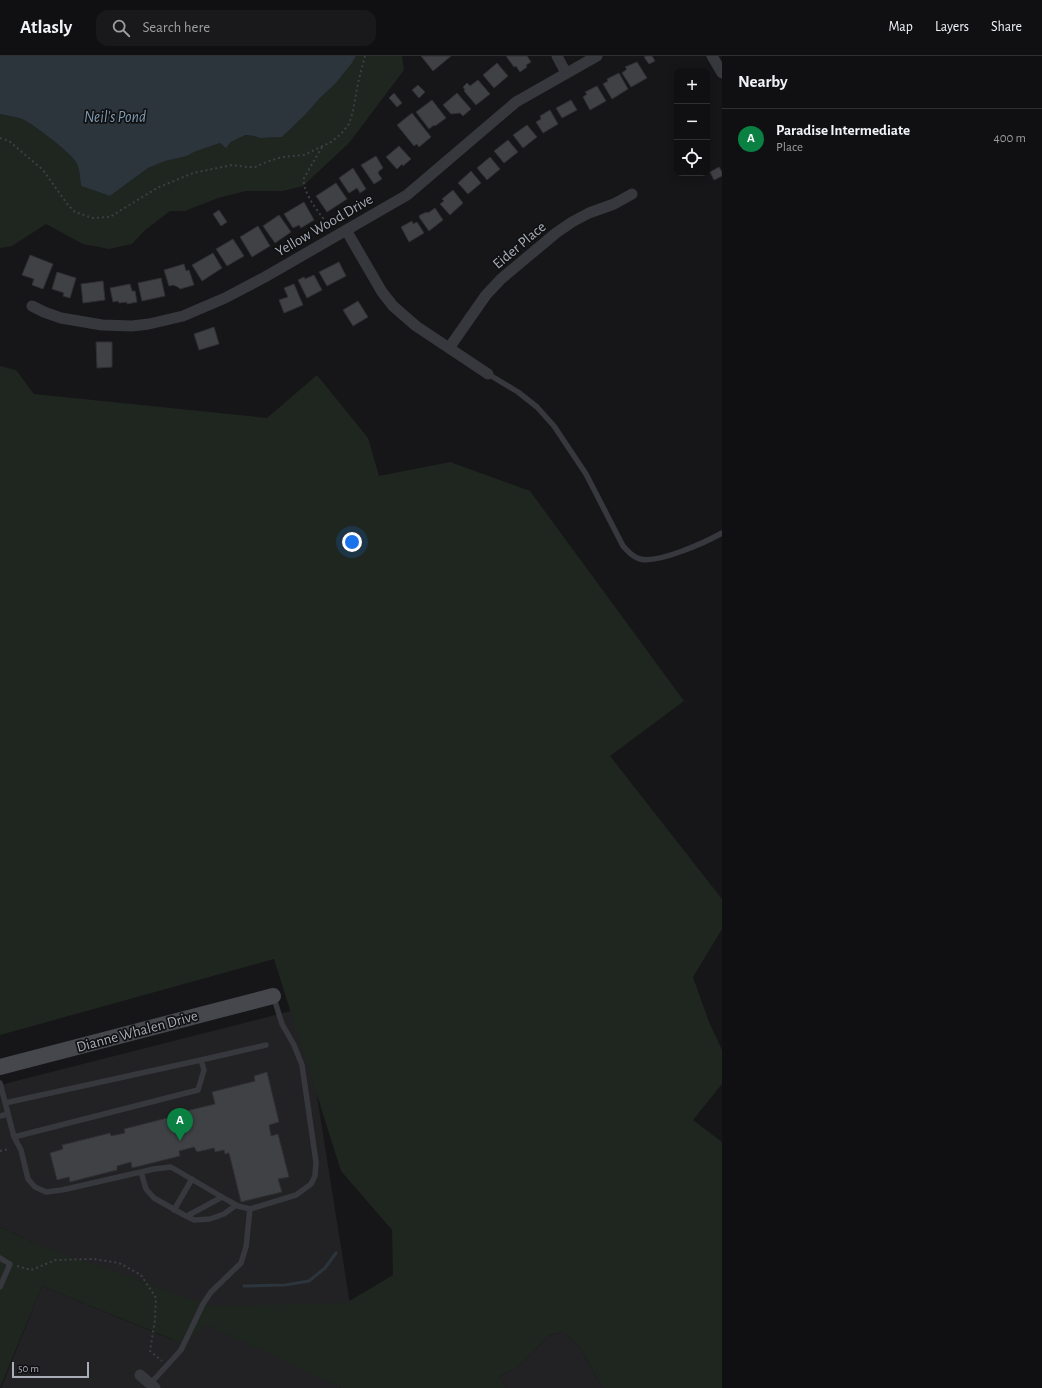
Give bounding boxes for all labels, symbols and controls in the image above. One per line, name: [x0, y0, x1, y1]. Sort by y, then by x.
search box: [96, 10, 376, 46]
icon: search: [110, 17, 132, 39]
text: Atlasly: [20, 18, 72, 37]
text: Search here: [142, 20, 210, 35]
text: Map: [888, 20, 913, 34]
text: Layers: [935, 20, 969, 34]
text: Share: [991, 20, 1022, 34]
map controls: [674, 68, 710, 176]
button: +: [674, 68, 710, 104]
text: Nearby: [738, 73, 788, 90]
button: −: [674, 104, 710, 140]
water label: Neil's Pond: [84, 109, 146, 125]
text: Paradise Intermediate: [776, 123, 910, 138]
text: A: [747, 132, 755, 145]
text: 400 m: [993, 132, 1026, 145]
button: locate: [674, 140, 710, 176]
text: Place: [776, 141, 803, 154]
street label: Yellow Wood Drive: [273, 191, 376, 259]
street label: Eider Place: [490, 219, 549, 272]
your location: [342, 532, 362, 552]
street label: Dianne Whalen Drive: [75, 1008, 199, 1055]
pin: A: [167, 1108, 193, 1141]
scale bar: [12, 1360, 89, 1379]
text: 50 m: [18, 1363, 39, 1374]

